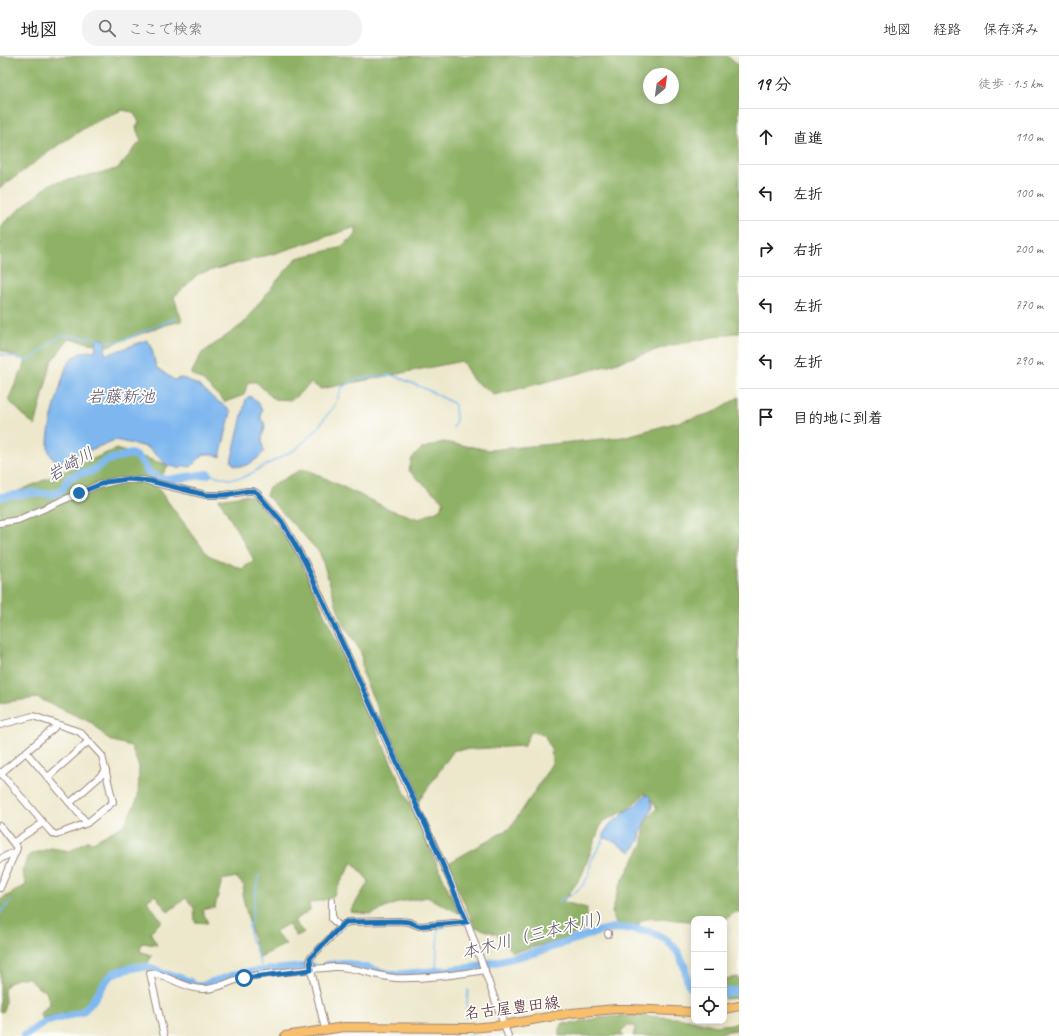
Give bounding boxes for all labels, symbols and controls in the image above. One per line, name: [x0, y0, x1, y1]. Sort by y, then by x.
search box: [82, 10, 362, 46]
icon: search: [96, 17, 118, 39]
text: 地図: [20, 18, 58, 42]
text: ここで検索: [128, 20, 203, 39]
text: 地図: [883, 21, 911, 38]
text: 経路: [933, 21, 961, 38]
text: 保存済み: [983, 21, 1039, 38]
north arrow: [643, 68, 679, 104]
text: 19 分: [755, 74, 791, 95]
text: 徒歩 · 1.5 km: [978, 76, 1043, 92]
icon: ahead: [755, 126, 777, 148]
text: 直進: [793, 129, 823, 148]
text: 110 m: [1015, 129, 1043, 145]
icon: left: [755, 182, 777, 204]
text: 左折: [793, 185, 823, 204]
text: 100 m: [1015, 185, 1043, 201]
icon: right: [755, 238, 777, 260]
text: 右折: [793, 241, 823, 260]
text: 200 m: [1015, 241, 1043, 257]
icon: left: [755, 294, 777, 316]
text: 左折: [793, 297, 823, 316]
text: 770 m: [1015, 297, 1043, 313]
icon: left: [755, 350, 777, 372]
text: 左折: [793, 353, 823, 372]
text: 290 m: [1015, 353, 1043, 369]
water label: 岩藤新池: [87, 386, 156, 407]
icon: arrive: [755, 406, 777, 428]
text: 目的地に到着: [793, 409, 883, 428]
water label: 岩崎川: [43, 443, 98, 486]
route end: [70, 484, 88, 502]
water label: 本木川（三本木川）: [459, 906, 613, 963]
map controls: [691, 916, 727, 1024]
button: +: [691, 916, 727, 952]
button: −: [691, 952, 727, 988]
route start: [235, 969, 253, 987]
button: locate: [691, 988, 727, 1024]
street label: 名古屋豊田線: [463, 992, 561, 1024]

